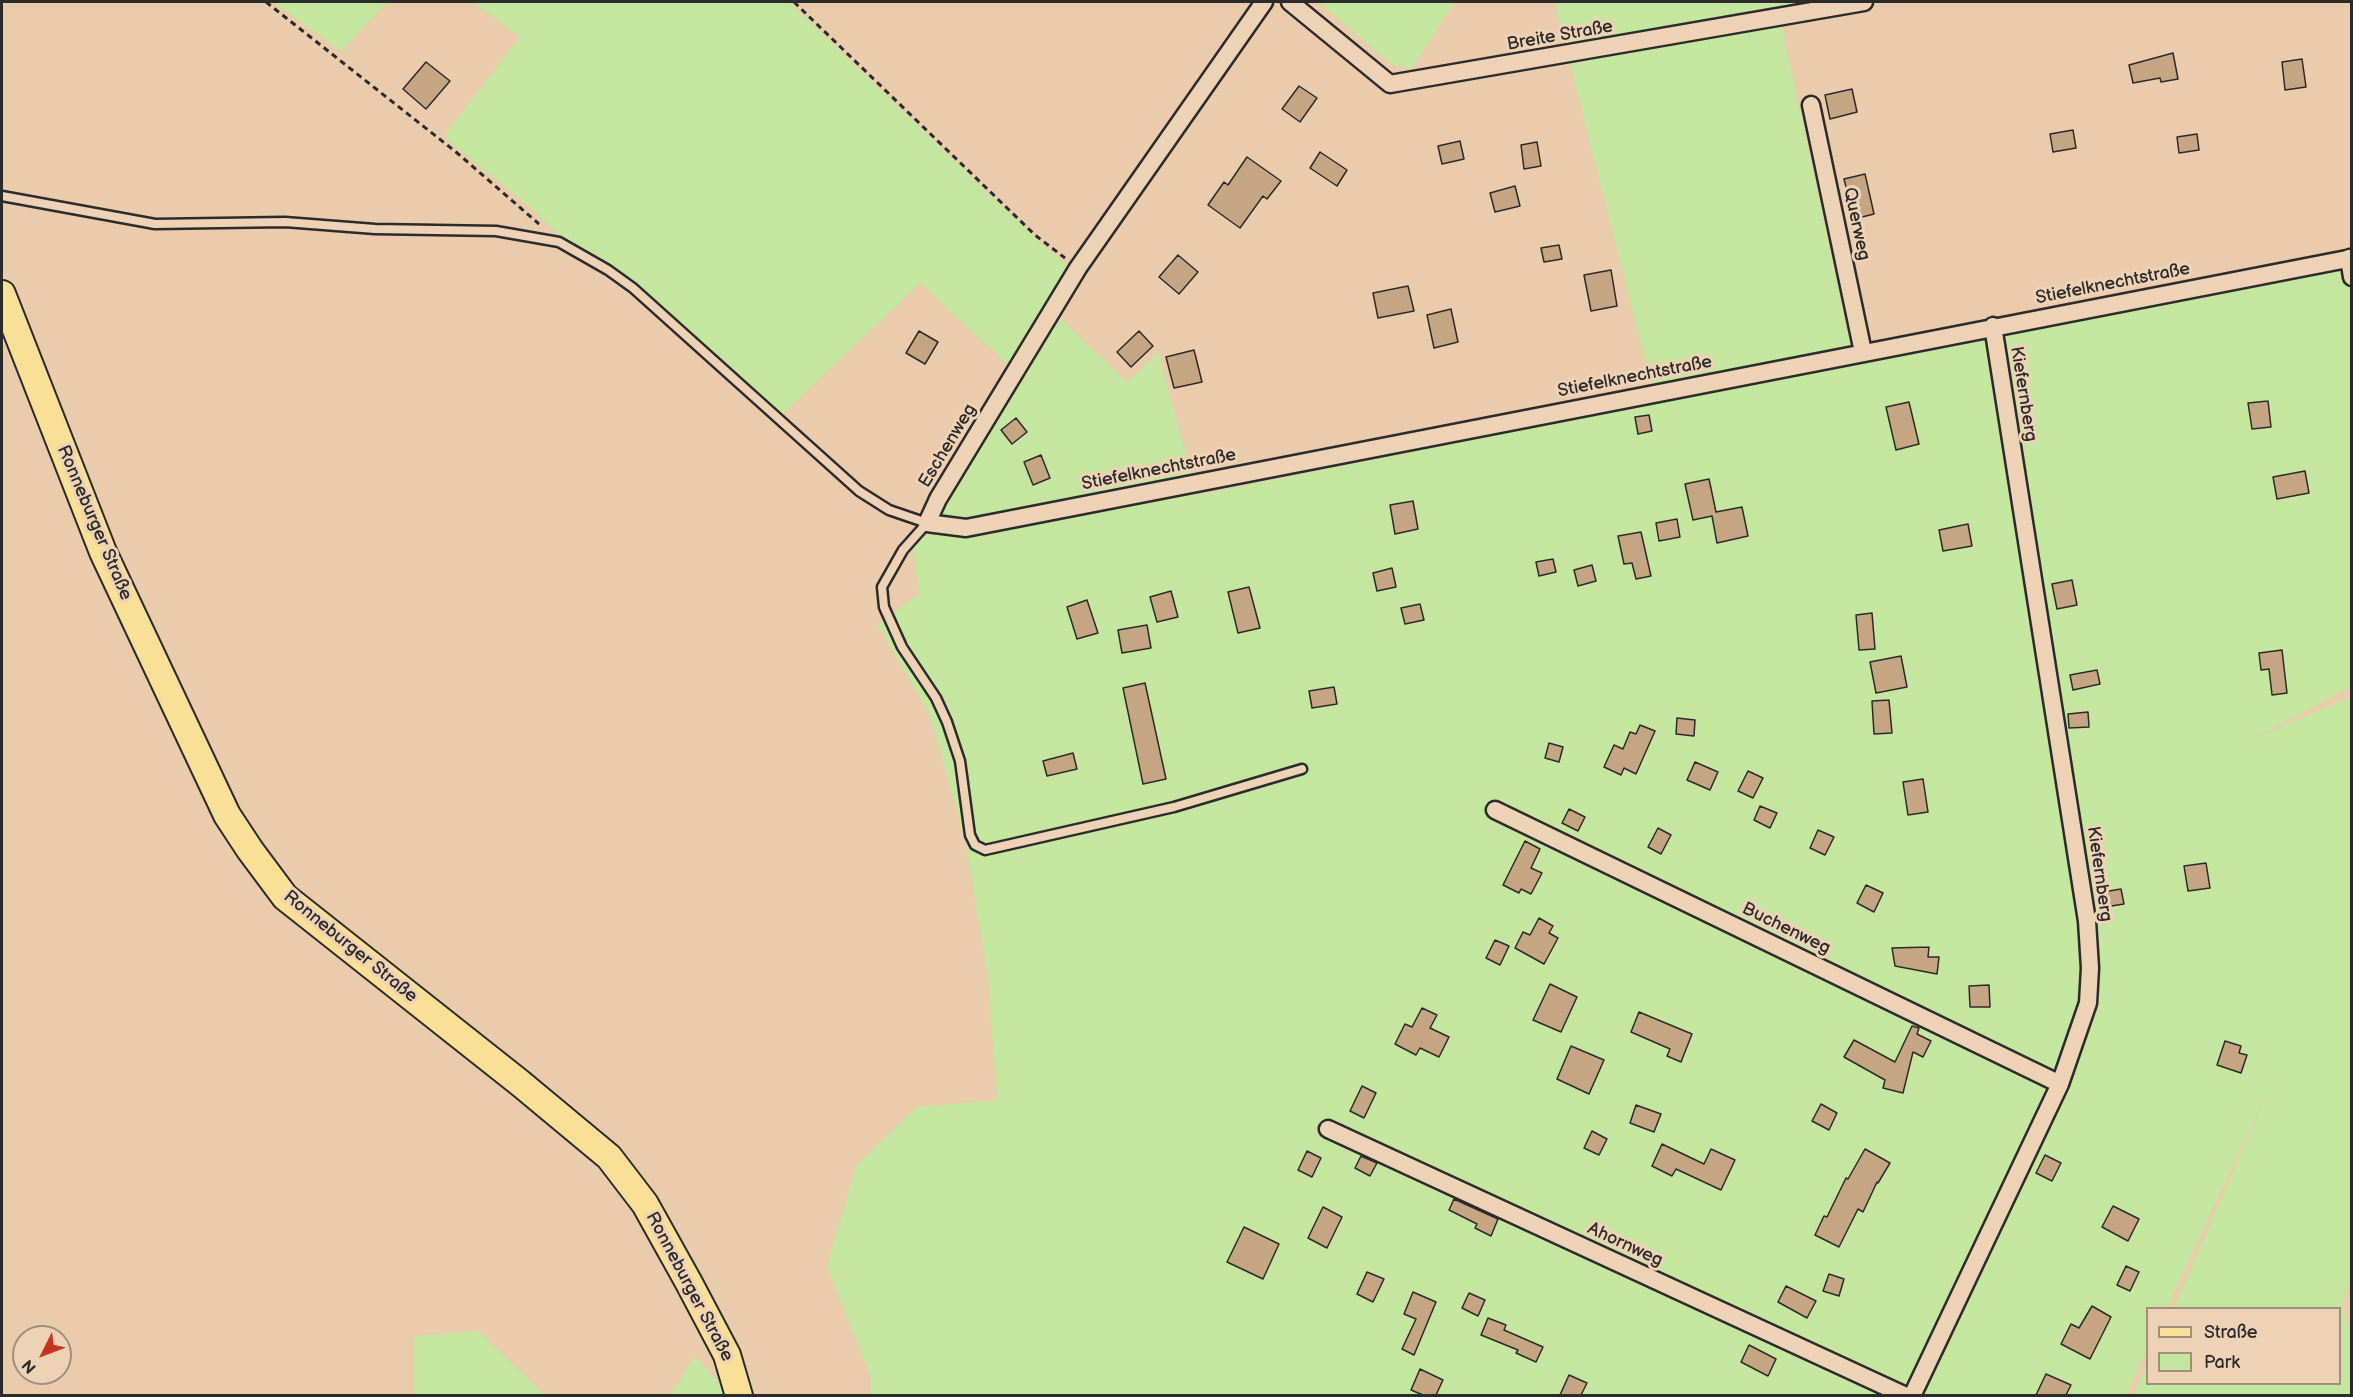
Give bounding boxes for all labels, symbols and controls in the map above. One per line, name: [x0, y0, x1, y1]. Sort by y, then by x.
street label: Breite Straße: [1505, 16, 1615, 56]
street label: Querweg: [1838, 185, 1874, 263]
street label: Stiefelknechtstraße: [2034, 258, 2192, 310]
street label: Kiefernberg: [2005, 345, 2041, 443]
street label: Stiefelknechtstraße: [1556, 351, 1714, 403]
street label: Eschenweg: [915, 400, 981, 492]
street label: Ronneburger Straße: [52, 442, 136, 604]
street label: Stiefelknechtstraße: [1080, 444, 1238, 496]
street label: Kiefernberg: [2082, 825, 2116, 923]
street label: Ronneburger Straße: [279, 886, 421, 1008]
street label: Buchenweg: [1738, 898, 1834, 960]
street label: Ronneburger Straße: [640, 1209, 738, 1365]
street label: Ahornweg: [1584, 1218, 1666, 1272]
legend: [2146, 1307, 2341, 1385]
text: Straße: [2204, 1322, 2257, 1343]
north arrow: [12, 1325, 72, 1385]
text: Park: [2204, 1352, 2240, 1373]
text: N: [19, 1355, 41, 1377]

